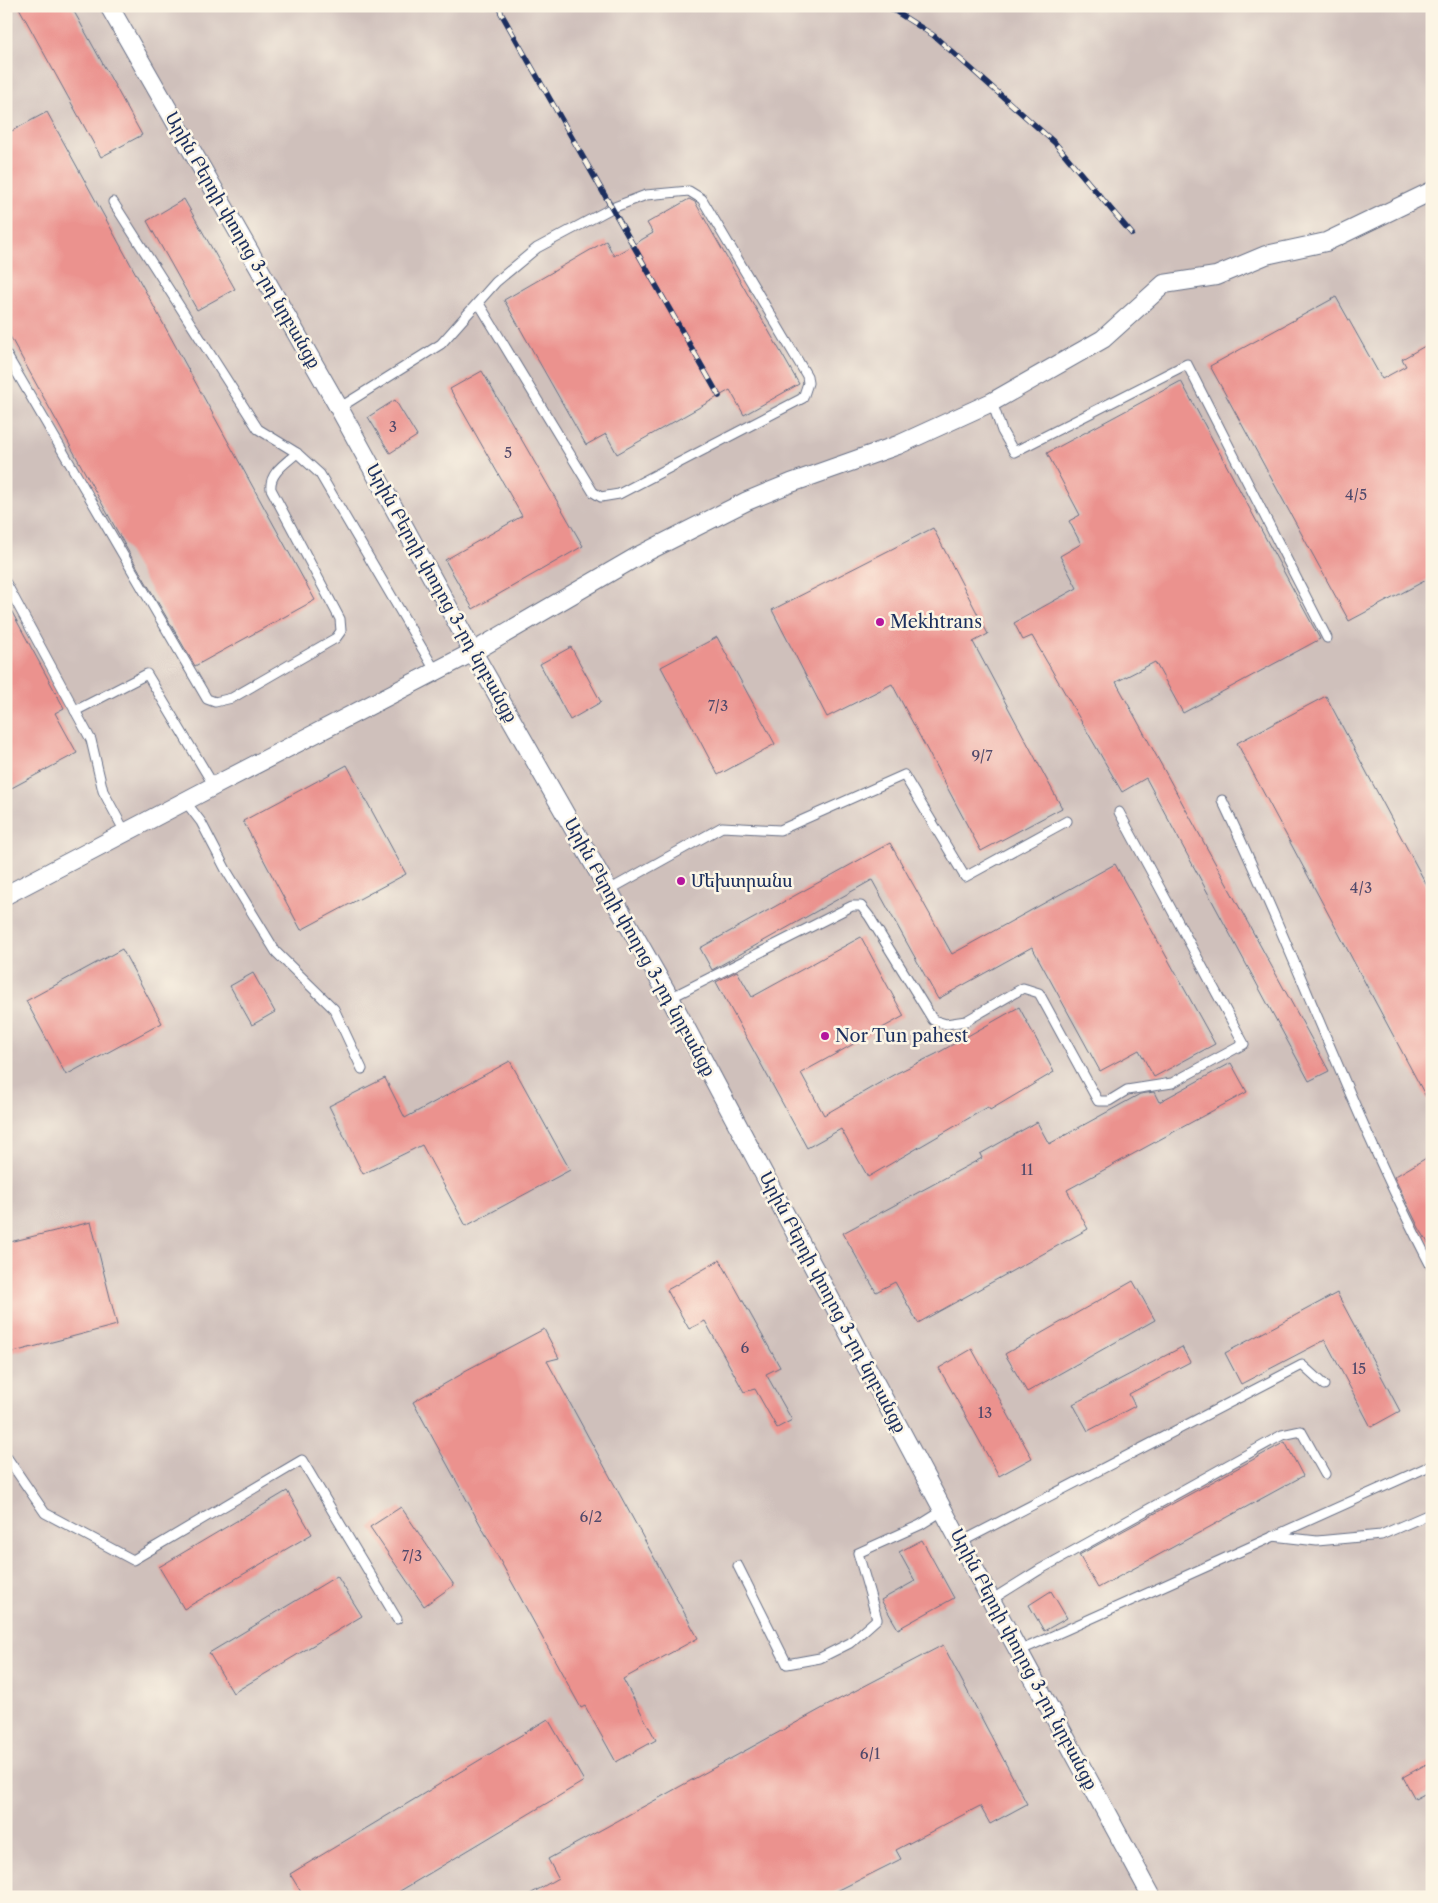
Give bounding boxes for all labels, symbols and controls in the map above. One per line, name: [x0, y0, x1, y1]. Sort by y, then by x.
street label: Արին Բերդի փողոց 3-րդ նրբանցք: [160, 108, 326, 372]
house number: 3: [389, 417, 397, 436]
house number: 5: [504, 443, 512, 462]
street label: Արին Բերդի փողոց 3-րդ նրբանցք: [361, 460, 523, 726]
house number: 4/5: [1345, 485, 1367, 504]
place label: Mekhtrans: [890, 611, 982, 633]
marker: Mekhtrans: [874, 616, 886, 628]
house number: 7/3: [708, 696, 728, 715]
house number: 9/7: [971, 746, 993, 765]
street label: Արին Բերդի փողոց 3-րդ նրբանցք: [559, 814, 721, 1080]
place label: Մեխտրանս: [691, 870, 792, 892]
marker: Մեխտրանս: [675, 875, 687, 887]
house number: 4/3: [1350, 878, 1372, 897]
place label: Nor Tun pahest: [835, 1025, 969, 1047]
marker: Nor Tun pahest: [819, 1030, 831, 1042]
house number: 11: [1021, 1160, 1034, 1179]
street label: Արին Բերդի փողոց 3-րդ նրբանցք: [755, 1168, 911, 1436]
house number: 6: [741, 1338, 750, 1357]
house number: 15: [1352, 1359, 1366, 1378]
house number: 13: [978, 1403, 992, 1422]
house number: 6/2: [580, 1507, 602, 1526]
street label: Արին Բերդի փողոց 3-րդ նրբանցք: [946, 1525, 1102, 1793]
house number: 7/3: [402, 1546, 422, 1565]
house number: 6/1: [860, 1744, 881, 1763]

